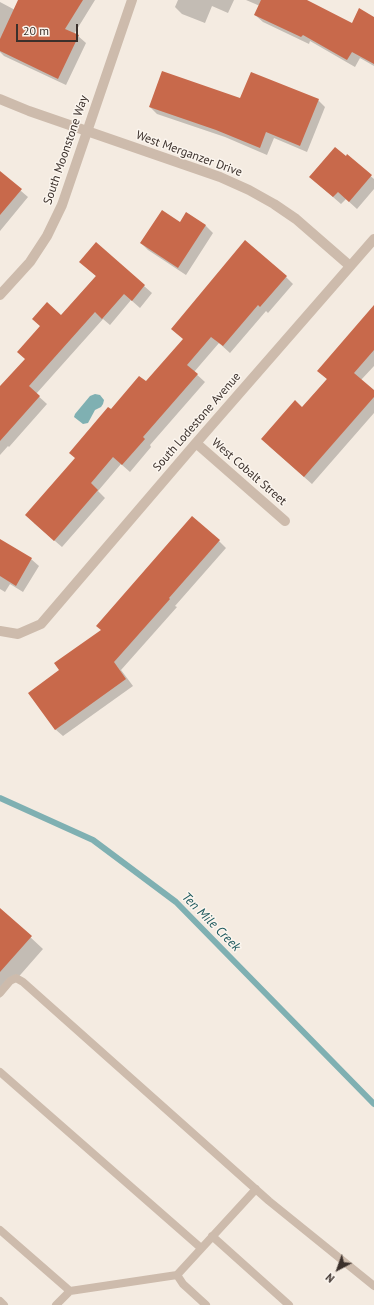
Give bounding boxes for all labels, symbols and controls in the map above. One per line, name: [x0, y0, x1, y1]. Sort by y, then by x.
scale bar: [18, 16, 80, 42]
text: 20 m: [23, 23, 49, 38]
street label: South Moonstone Way: [41, 94, 91, 206]
street label: West Merganzer Drive: [134, 128, 244, 180]
street label: South Lodestone Avenue: [150, 370, 244, 474]
street label: West Cobalt Street: [209, 436, 289, 508]
water label: Ten Mile Creek: [178, 889, 244, 955]
north arrow: [318, 1249, 358, 1289]
text: N: [323, 1270, 337, 1286]

